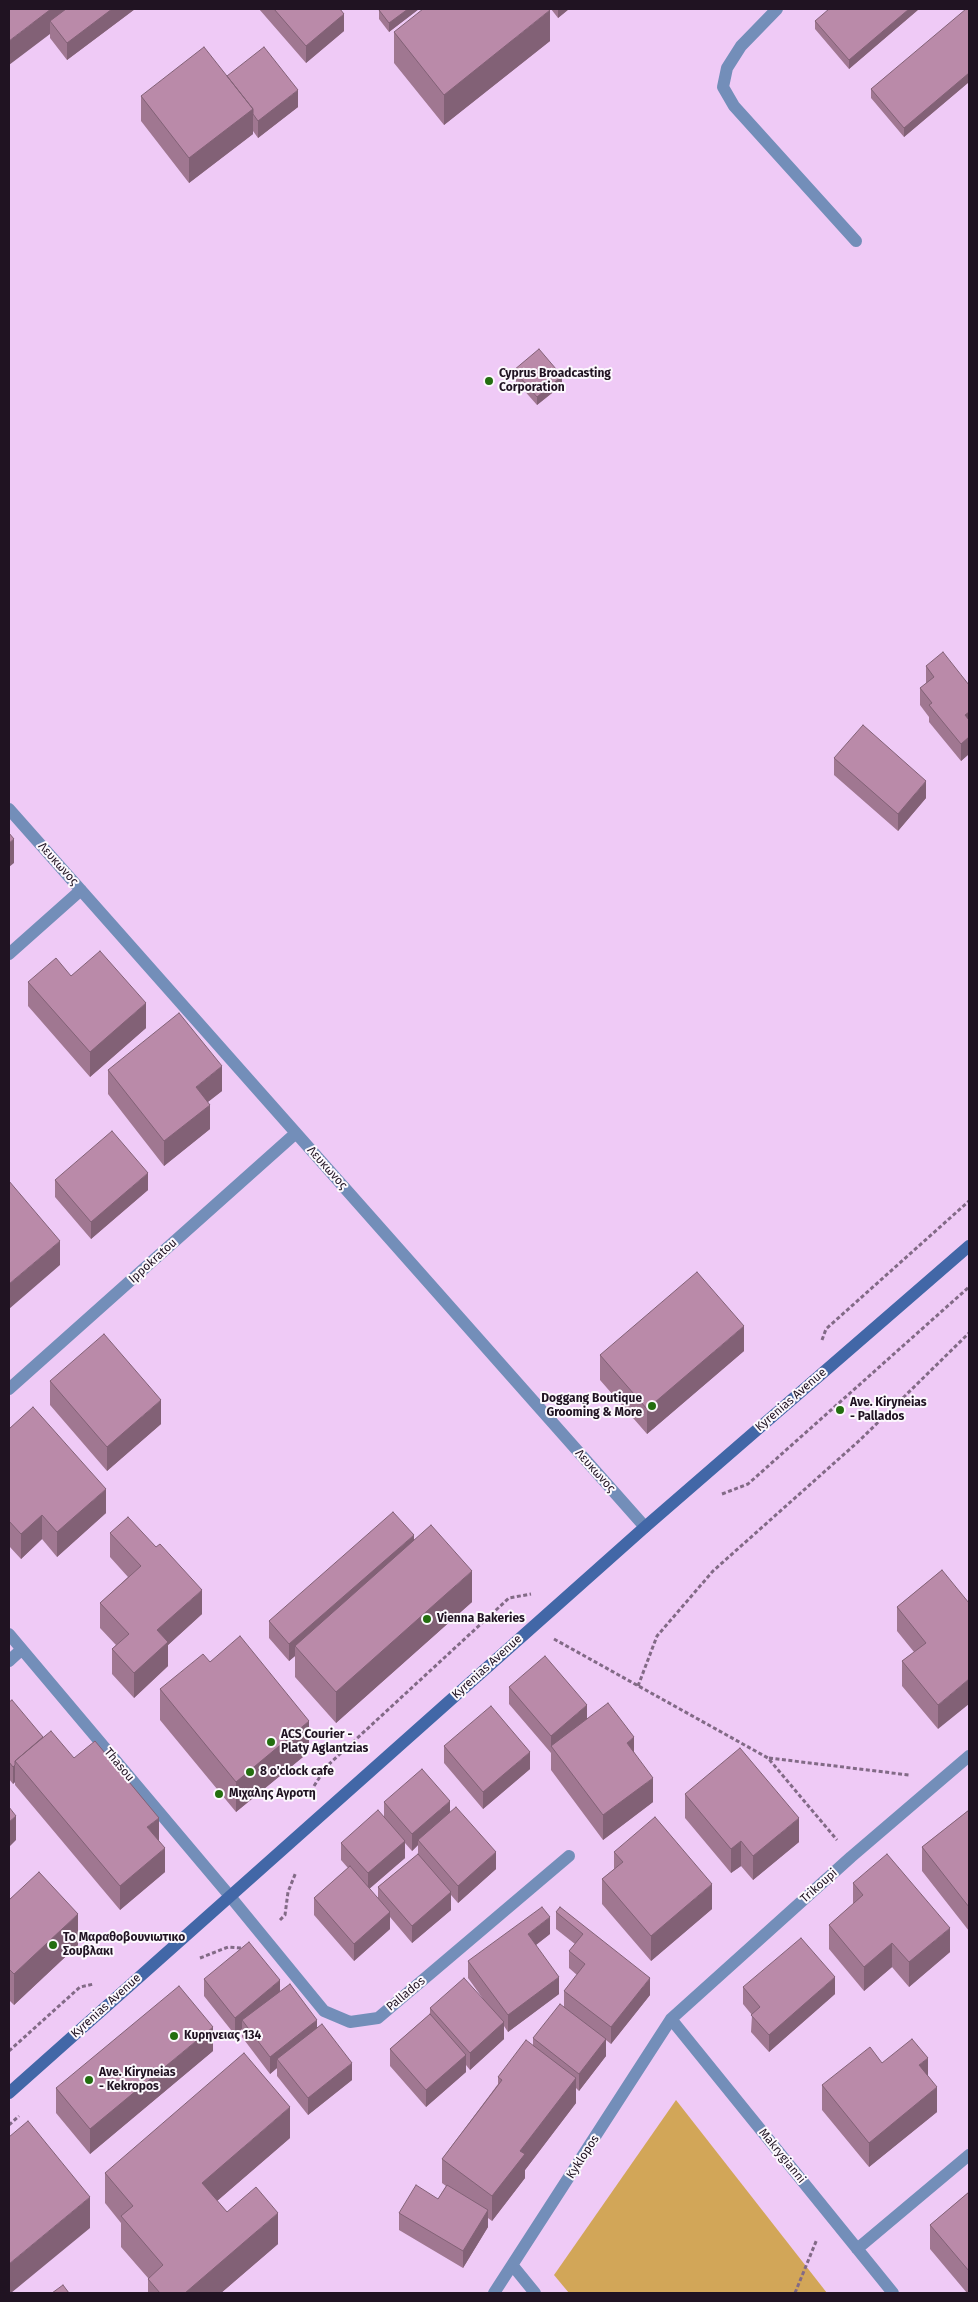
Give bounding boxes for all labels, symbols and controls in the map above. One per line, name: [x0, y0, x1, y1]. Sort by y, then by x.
place label: Cyprus Broadcasting Corporation: [499, 367, 611, 395]
marker: Cyprus Broadcasting Corporation: [483, 375, 495, 387]
street label: Λευκωνος: [35, 839, 81, 889]
street label: Λευκωνος: [304, 1143, 350, 1193]
street label: Ippokratou: [126, 1236, 180, 1286]
street label: Kyrenias Avenue: [753, 1365, 829, 1435]
place label: Doggang Boutique Grooming & More: [541, 1392, 642, 1420]
place label: Ave. Kiryneias - Pallados: [850, 1396, 927, 1424]
marker: Doggang Boutique Grooming & More: [646, 1400, 658, 1412]
marker: Ave. Kiryneias - Pallados: [834, 1404, 846, 1416]
street label: Λευκωνος: [572, 1446, 618, 1496]
place label: Vienna Bakeries: [437, 1612, 525, 1626]
marker: Vienna Bakeries: [421, 1613, 433, 1625]
street label: Kyrenias Avenue: [449, 1632, 525, 1702]
place label: ACS Courier - Platy Aglantzias: [281, 1728, 368, 1756]
marker: ACS Courier - Platy Aglantzias: [265, 1736, 277, 1748]
street label: Thasou: [101, 1745, 137, 1785]
place label: 8 o'clock cafe: [260, 1765, 334, 1779]
marker: 8 o'clock cafe: [244, 1766, 256, 1778]
place label: Μιχαλης Αγροτη: [229, 1787, 316, 1801]
marker: Μιχαλης Αγροτη: [213, 1788, 225, 1800]
street label: Trikoupi: [798, 1866, 840, 1906]
place label: Το Μαραθοβουνιωτικο Σουβλακι: [63, 1931, 185, 1959]
marker: Το Μαραθοβουνιωτικο Σουβλακι: [47, 1939, 59, 1951]
street label: Kyrenias Avenue: [68, 1971, 144, 2041]
street label: Pallados: [384, 1974, 428, 2014]
place label: Κυρηνειας 134: [184, 2029, 261, 2043]
marker: Κυρηνειας 134: [168, 2030, 180, 2042]
place label: Ave. Kiryneias - Kekropos: [99, 2066, 176, 2094]
marker: Ave. Kiryneias - Kekropos: [83, 2074, 95, 2086]
street label: Makrygianni: [756, 2126, 808, 2186]
street label: Kyklopos: [564, 2132, 602, 2182]

